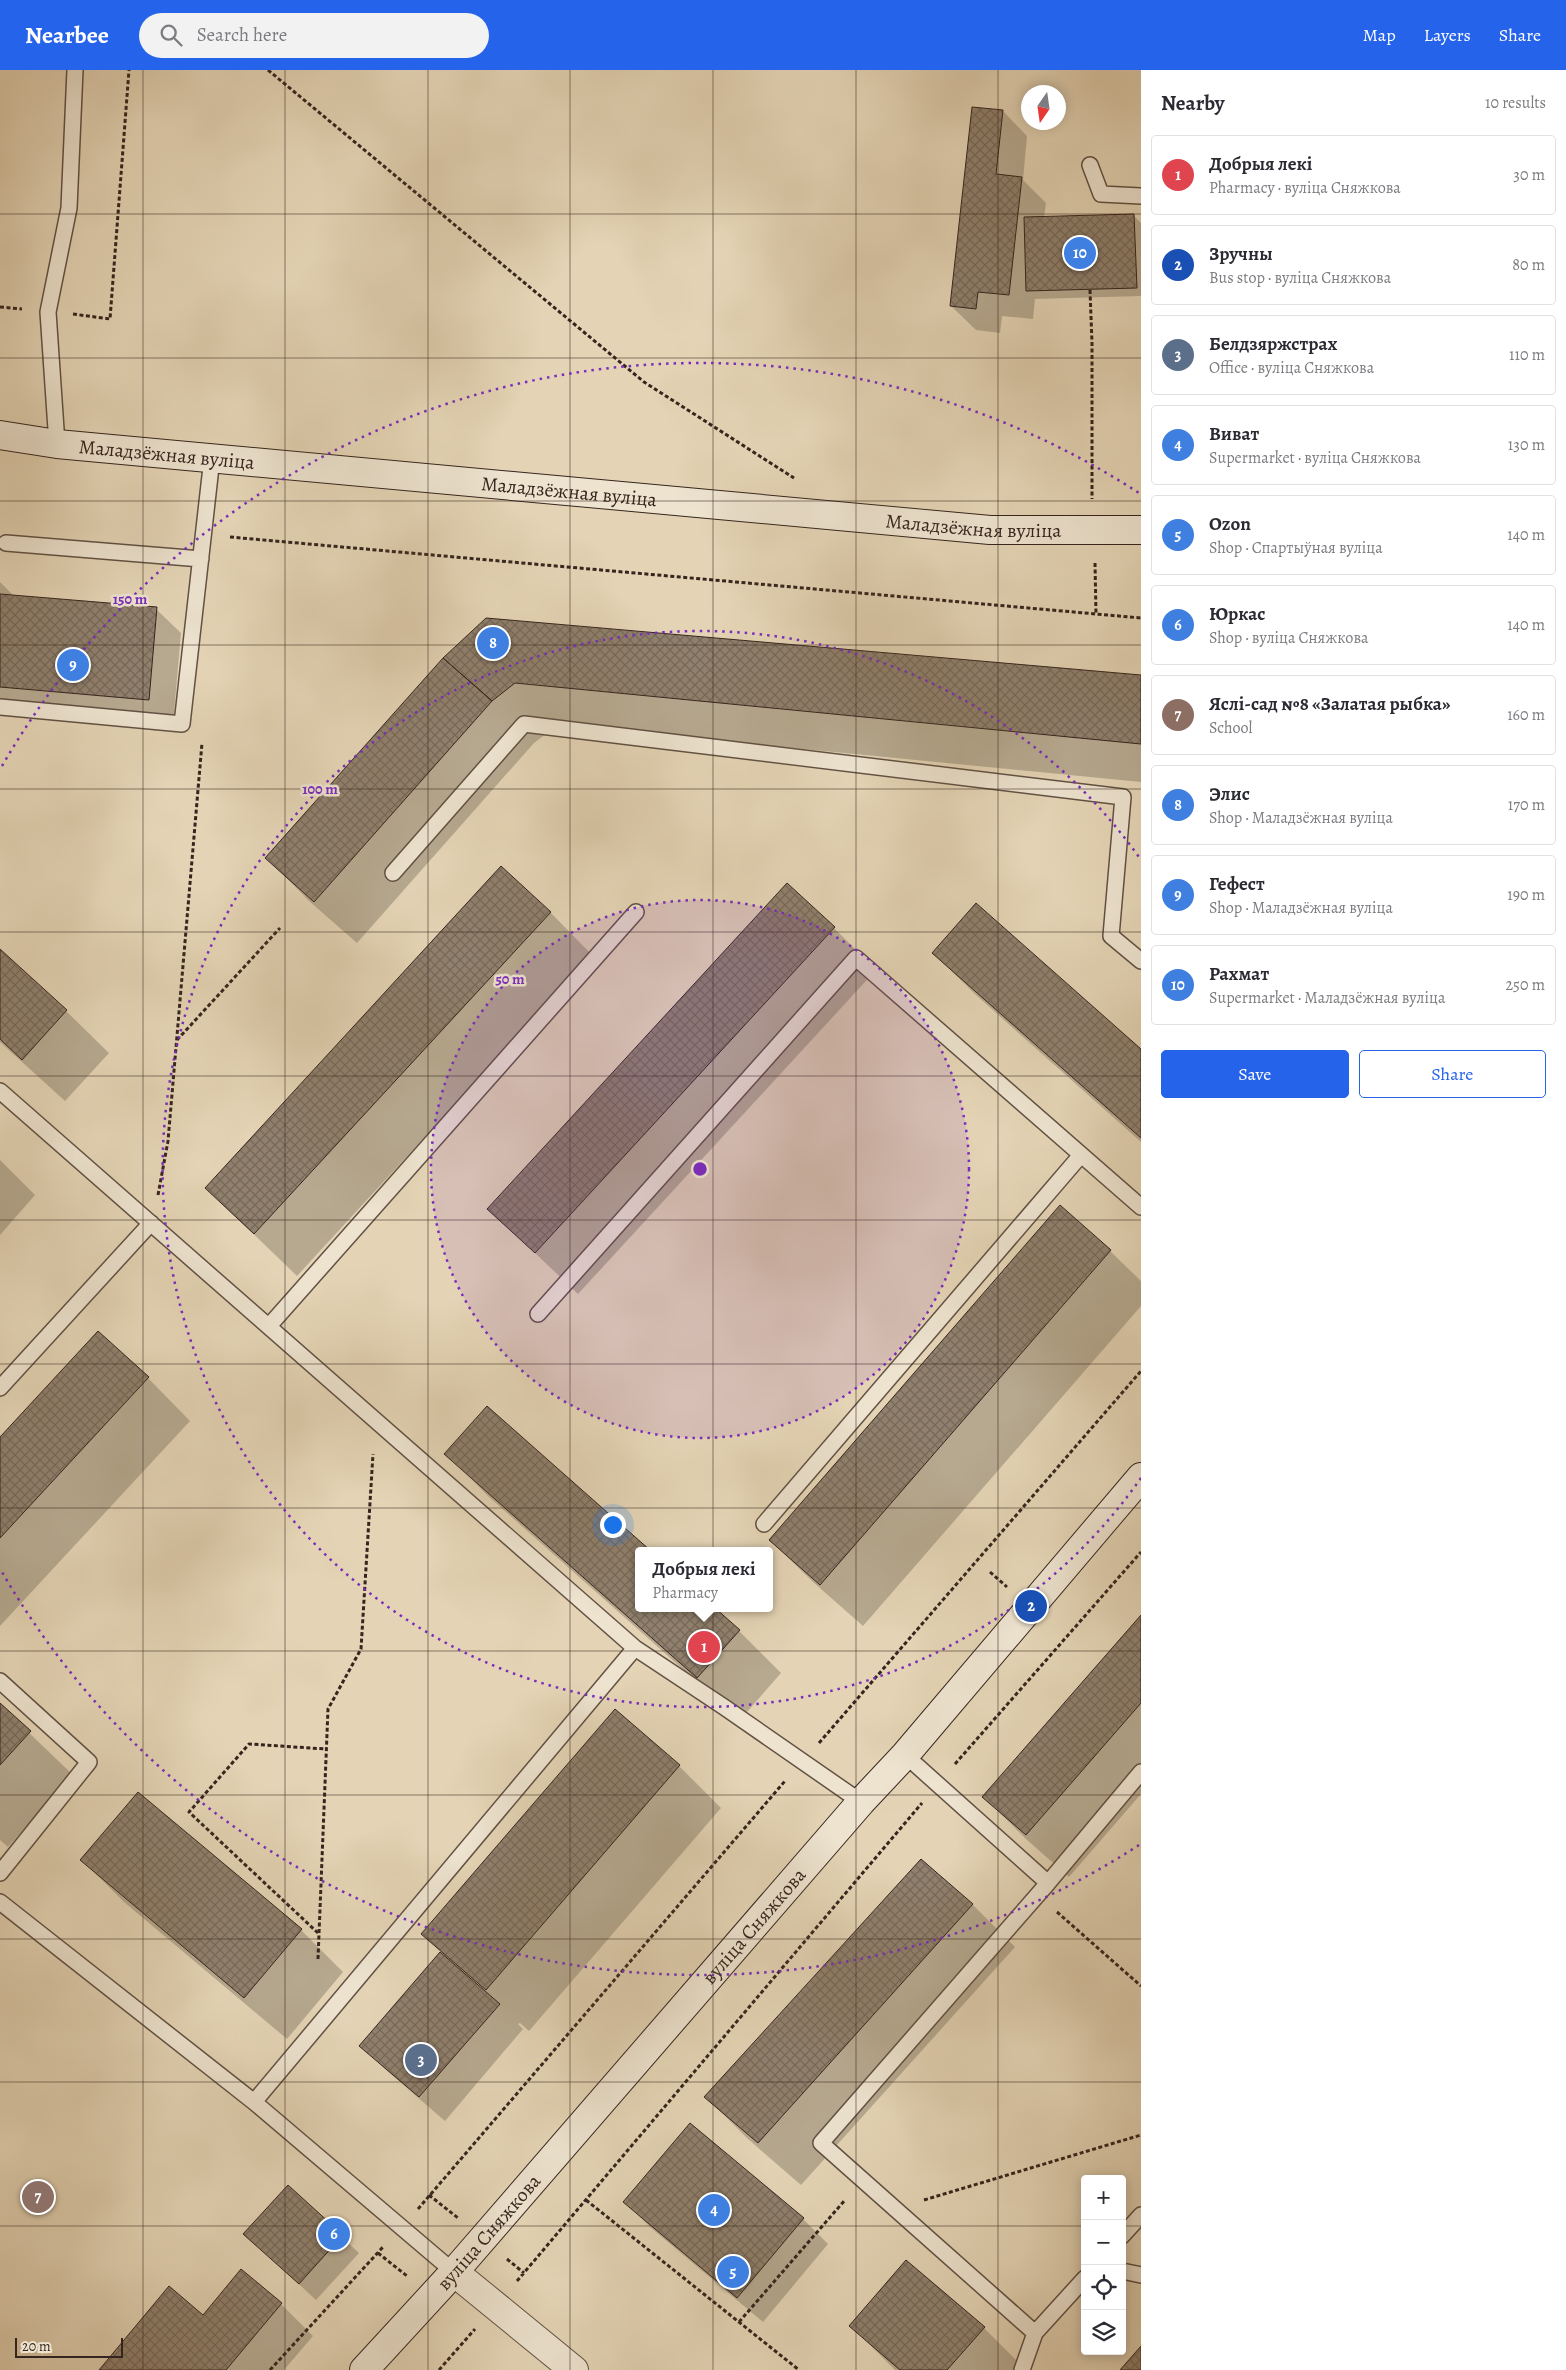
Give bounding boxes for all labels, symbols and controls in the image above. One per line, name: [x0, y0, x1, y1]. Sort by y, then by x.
search box: [139, 13, 489, 58]
text: Nearbee: [25, 19, 109, 51]
icon: search: [157, 21, 185, 49]
text: Search here: [197, 22, 287, 48]
text: Map: [1363, 23, 1396, 47]
text: Layers: [1424, 23, 1471, 47]
text: Share: [1499, 23, 1541, 47]
north arrow: [1021, 85, 1066, 130]
text: Nearby: [1161, 89, 1224, 117]
text: 10 results: [1485, 92, 1546, 114]
text: Добрыя лекі: [1209, 151, 1312, 177]
text: 1: [1175, 164, 1181, 186]
text: 30 m: [1513, 164, 1545, 186]
text: Pharmacy · вуліца Сняжкова: [1209, 177, 1401, 199]
pin: 10: [1064, 234, 1096, 272]
text: Зручны: [1209, 241, 1273, 267]
text: 2: [1174, 254, 1182, 276]
text: 80 m: [1512, 254, 1545, 276]
text: Bus stop · вуліца Сняжкова: [1209, 267, 1391, 289]
text: Белдзяржстрах: [1209, 331, 1337, 357]
text: 3: [1175, 344, 1181, 366]
text: 110 m: [1509, 344, 1545, 366]
text: Office · вуліца Сняжкова: [1209, 357, 1374, 379]
text: Виват: [1209, 421, 1259, 447]
street label: Маладзёжная вуліца: [78, 433, 257, 476]
text: 4: [1174, 434, 1182, 456]
text: 130 m: [1508, 434, 1545, 456]
text: Supermarket · вуліца Сняжкова: [1209, 447, 1421, 469]
street label: Маладзёжная вуліца: [480, 470, 659, 513]
street label: Маладзёжная вуліца: [884, 507, 1062, 544]
text: Ozon: [1209, 511, 1251, 537]
text: 5: [1175, 524, 1181, 546]
text: 140 m: [1507, 524, 1545, 546]
text: Shop · Спартыўная вуліца: [1209, 537, 1383, 559]
text: 150 m: [113, 589, 148, 609]
text: Юркас: [1209, 601, 1265, 627]
text: 6: [1174, 614, 1182, 636]
text: 140 m: [1507, 614, 1545, 636]
pin: 8: [477, 624, 509, 662]
text: Shop · вуліца Сняжкова: [1209, 627, 1368, 649]
pin: 9: [57, 646, 89, 684]
text: Яслі-сад №8 «Залатая рыбка»: [1209, 691, 1450, 717]
text: 7: [1175, 704, 1181, 726]
text: 160 m: [1507, 704, 1545, 726]
text: School: [1209, 717, 1252, 739]
text: 100 m: [302, 779, 338, 799]
text: Элис: [1209, 781, 1250, 807]
text: 8: [1174, 794, 1182, 816]
text: 170 m: [1508, 794, 1545, 816]
text: Shop · Маладзёжная вуліца: [1209, 807, 1393, 829]
text: Гефест: [1209, 871, 1265, 897]
text: 9: [1174, 884, 1182, 906]
text: 190 m: [1507, 884, 1545, 906]
text: Shop · Маладзёжная вуліца: [1209, 897, 1393, 919]
text: Рахмат: [1209, 961, 1269, 987]
text: 50 m: [495, 969, 525, 989]
text: 10: [1171, 974, 1185, 996]
text: 250 m: [1506, 974, 1545, 996]
text: Supermarket · Маладзёжная вуліца: [1209, 987, 1445, 1009]
button: Save: [1161, 1050, 1349, 1098]
button: Share: [1359, 1050, 1546, 1098]
centre of rings: [691, 1160, 709, 1178]
your location: [600, 1512, 626, 1538]
popup: [635, 1547, 773, 1612]
text: Добрыя лекі: [652, 1556, 756, 1582]
text: Pharmacy: [652, 1582, 718, 1604]
pin: 2: [1015, 1587, 1047, 1625]
pin: 1: [688, 1628, 720, 1666]
street label: вуліца Сняжкова: [696, 1862, 813, 1990]
pin: 3: [405, 2041, 437, 2079]
street label: вуліца Сняжкова: [431, 2168, 547, 2296]
map controls: [1081, 2175, 1126, 2355]
button: +: [1081, 2175, 1126, 2220]
pin: 7: [22, 2178, 54, 2216]
pin: 4: [698, 2191, 730, 2229]
pin: 6: [318, 2215, 350, 2253]
button: −: [1081, 2220, 1126, 2265]
pin: 5: [717, 2253, 749, 2291]
button: locate: [1081, 2265, 1126, 2310]
button: layers: [1081, 2310, 1126, 2355]
scale bar: [15, 2335, 122, 2358]
text: 20 m: [22, 2337, 51, 2356]

